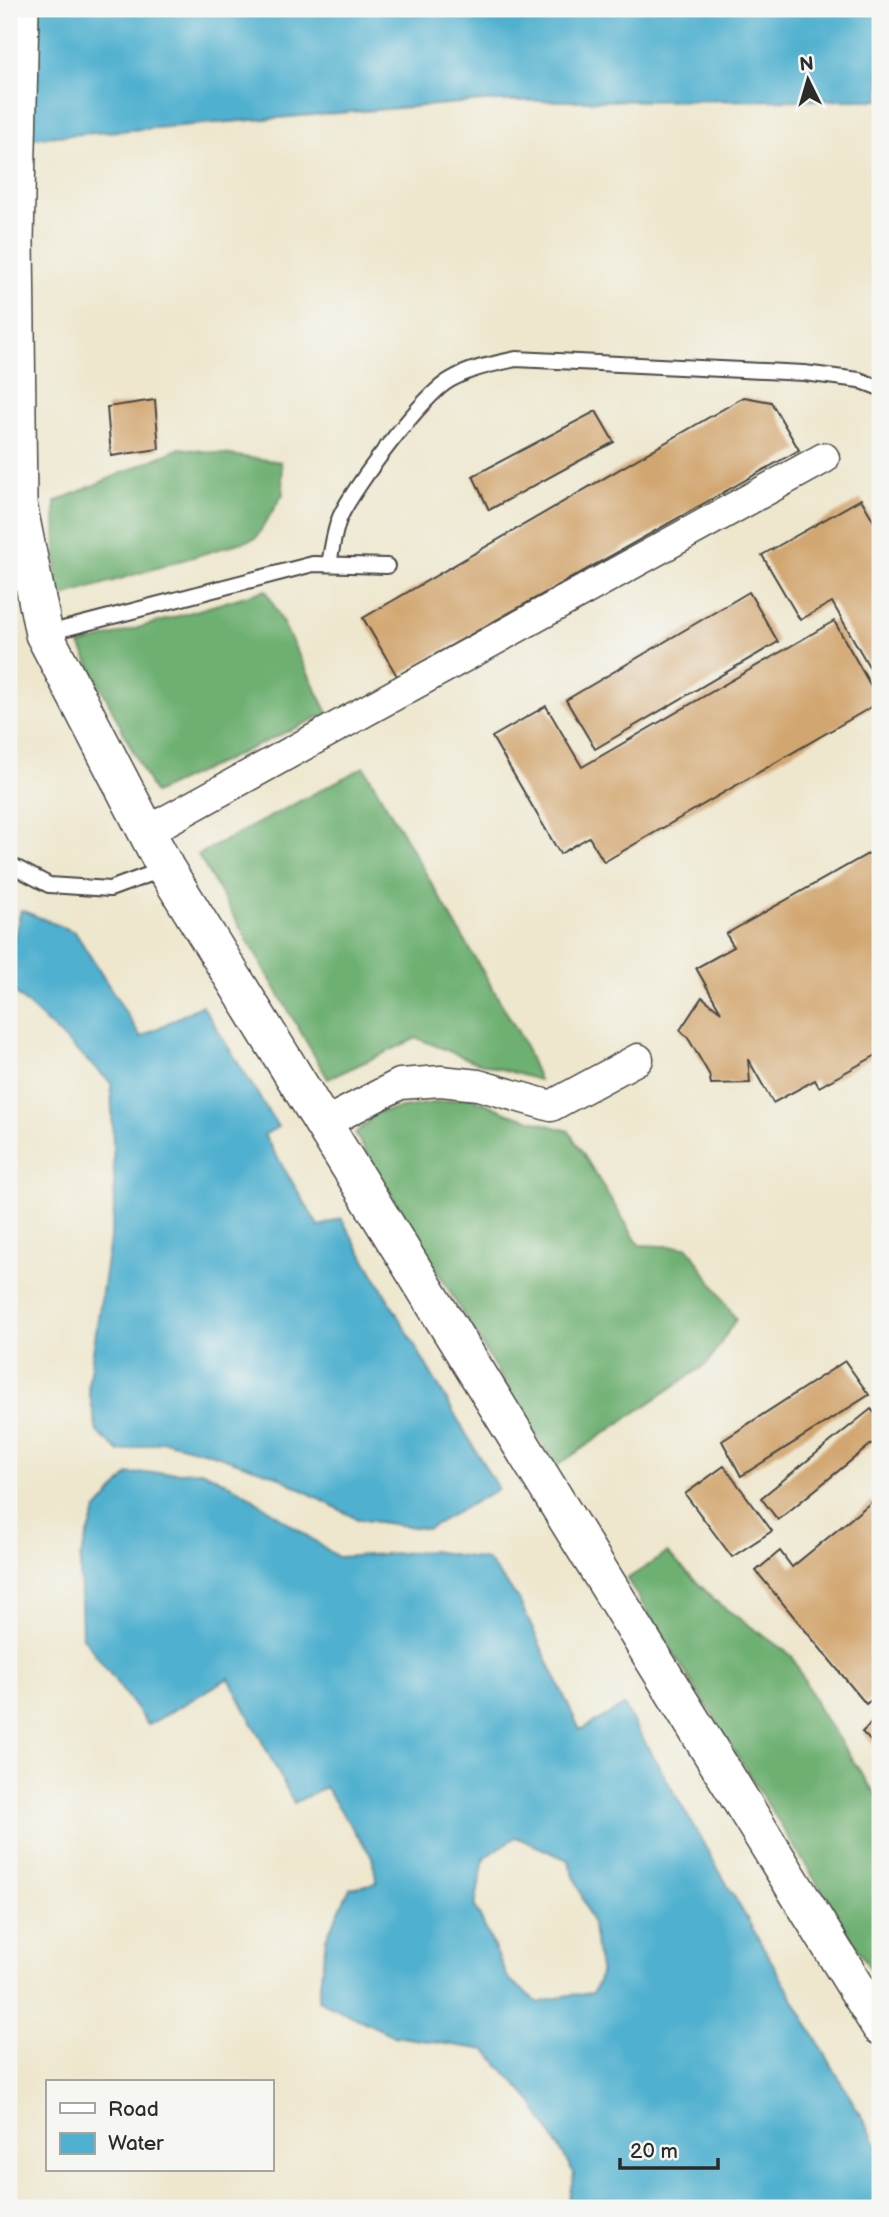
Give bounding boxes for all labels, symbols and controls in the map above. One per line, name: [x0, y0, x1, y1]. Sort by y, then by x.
north arrow: [774, 46, 844, 116]
text: N: [799, 52, 815, 77]
legend: [46, 2080, 273, 2172]
text: Road: [108, 2097, 159, 2122]
scale bar: [620, 2126, 718, 2170]
text: Water: [108, 2131, 164, 2156]
text: 20 m: [630, 2139, 678, 2164]

